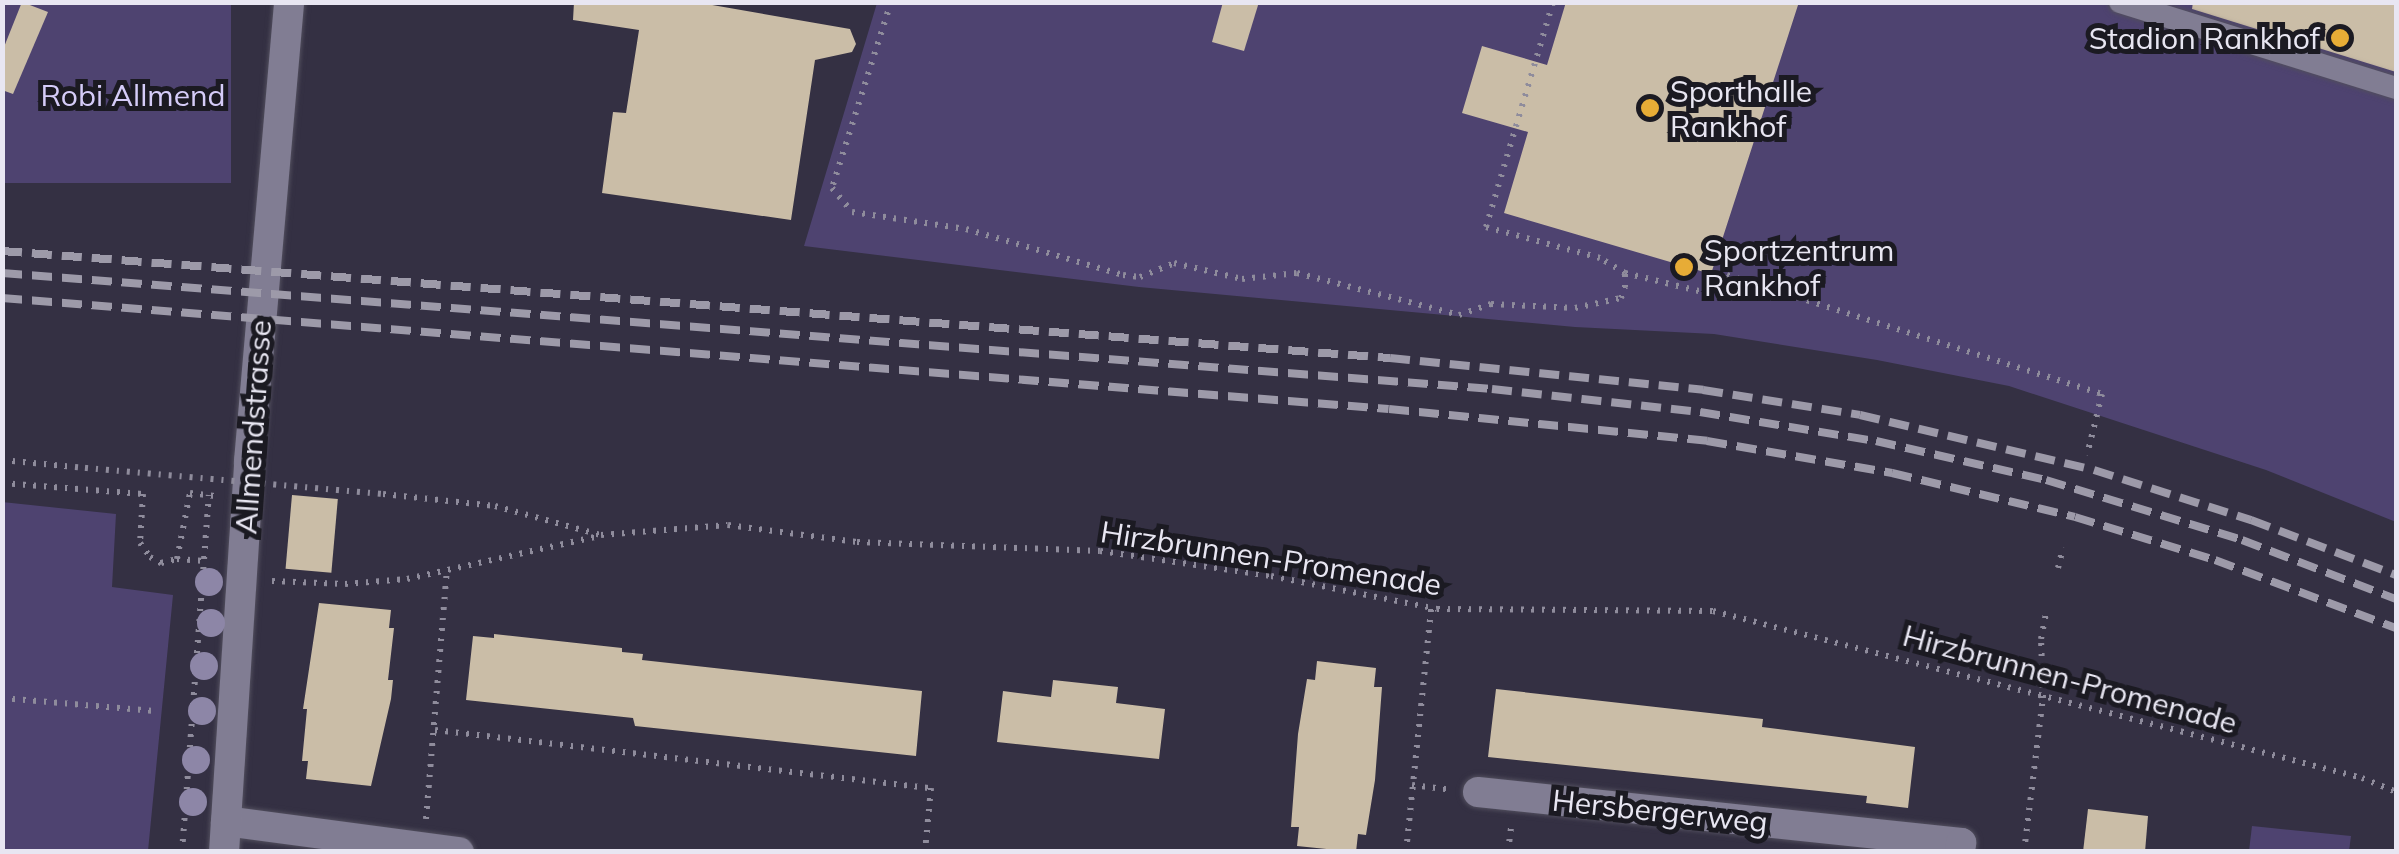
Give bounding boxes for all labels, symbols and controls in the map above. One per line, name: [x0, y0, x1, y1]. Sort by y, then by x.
place label: Stadion Rankhof: [2089, 20, 2320, 56]
marker: Stadion Rankhof: [2329, 27, 2351, 49]
place label: Sporthalle Rankhof: [1670, 73, 1812, 144]
park label: Robi Allmend: [40, 77, 226, 113]
marker: Sporthalle Rankhof: [1639, 97, 1661, 119]
place label: Sportzentrum Rankhof: [1704, 232, 1894, 302]
marker: Sportzentrum Rankhof: [1673, 256, 1695, 278]
street label: Allmendstrasse: [228, 319, 278, 535]
street label: Hirzbrunnen-Promenade: [1098, 513, 1444, 603]
street label: Hirzbrunnen-Promenade: [1899, 617, 2241, 741]
street label: Hersbergerweg: [1551, 782, 1769, 840]

